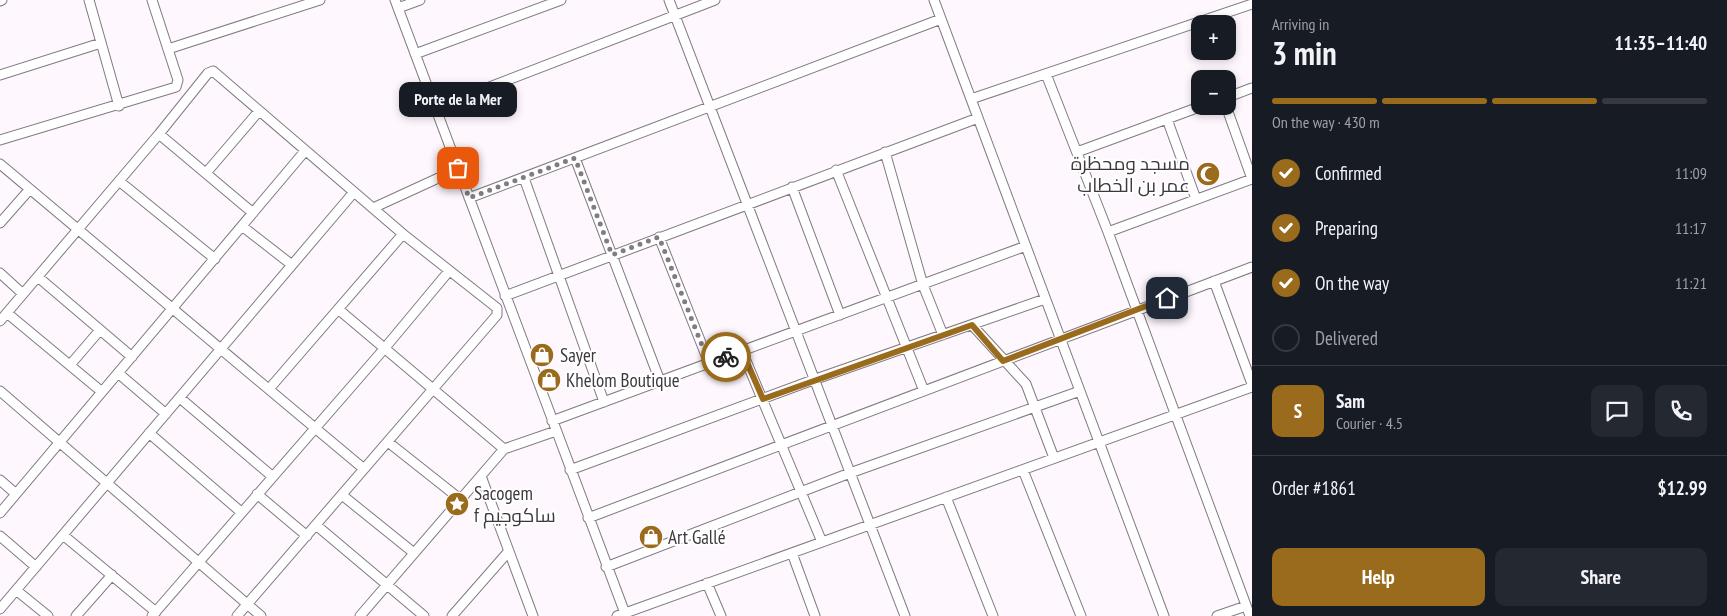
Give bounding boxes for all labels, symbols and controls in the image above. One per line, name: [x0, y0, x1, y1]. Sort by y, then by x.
text: Arriving in: [1272, 14, 1329, 34]
map controls: [1191, 15, 1236, 115]
button: +: [1191, 15, 1236, 60]
text: 11:35–11:40: [1614, 31, 1707, 55]
text: 3 min: [1272, 32, 1337, 74]
button: −: [1191, 70, 1236, 115]
callout: Porte de la Mer: [399, 83, 517, 118]
text: Porte de la Mer: [414, 89, 502, 109]
text: On the way · 430 m: [1272, 112, 1380, 132]
pin: [437, 147, 479, 189]
place label: مسجد ومحظرة عمر بن الخطاب: [1071, 151, 1190, 197]
icon: bag: [444, 154, 472, 182]
icon: check: [1272, 159, 1300, 187]
mosque icon: مسجد ومحظرة عمر بن الخطاب: [1195, 161, 1221, 187]
text: Confirmed: [1315, 161, 1382, 185]
text: 11:09: [1675, 163, 1707, 183]
icon: check: [1272, 214, 1300, 242]
text: Preparing: [1315, 216, 1378, 240]
text: 11:17: [1675, 218, 1707, 238]
icon: check: [1272, 269, 1300, 297]
text: On the way: [1315, 271, 1389, 295]
text: 11:21: [1675, 273, 1707, 293]
pin: [1146, 277, 1188, 319]
icon: home: [1153, 284, 1181, 312]
text: Delivered: [1315, 326, 1378, 350]
courier: [701, 332, 751, 382]
shop icon: Sayer: [529, 342, 555, 368]
place label: Sayer: [560, 343, 597, 367]
icon: bike: [712, 343, 740, 371]
shop icon: Khelom Boutique: [536, 367, 562, 393]
place label: Khelom Boutique: [566, 368, 680, 392]
button: chat: [1591, 385, 1643, 437]
button: phone: [1655, 385, 1707, 437]
text: Sam: [1336, 389, 1365, 413]
text: S: [1294, 399, 1302, 423]
text: Courier · 4.5: [1336, 413, 1403, 433]
text: Order #1861: [1272, 476, 1356, 500]
text: $12.99: [1658, 476, 1707, 500]
place label: Sacogem f ساكوجيم: [474, 481, 556, 529]
place icon: Sacogem f ساكوجيم: [444, 491, 470, 517]
shop icon: Art Gallé: [638, 524, 664, 550]
place label: Art Gallé: [668, 525, 726, 549]
button: Help: [1272, 548, 1485, 606]
button: Share: [1495, 548, 1707, 606]

